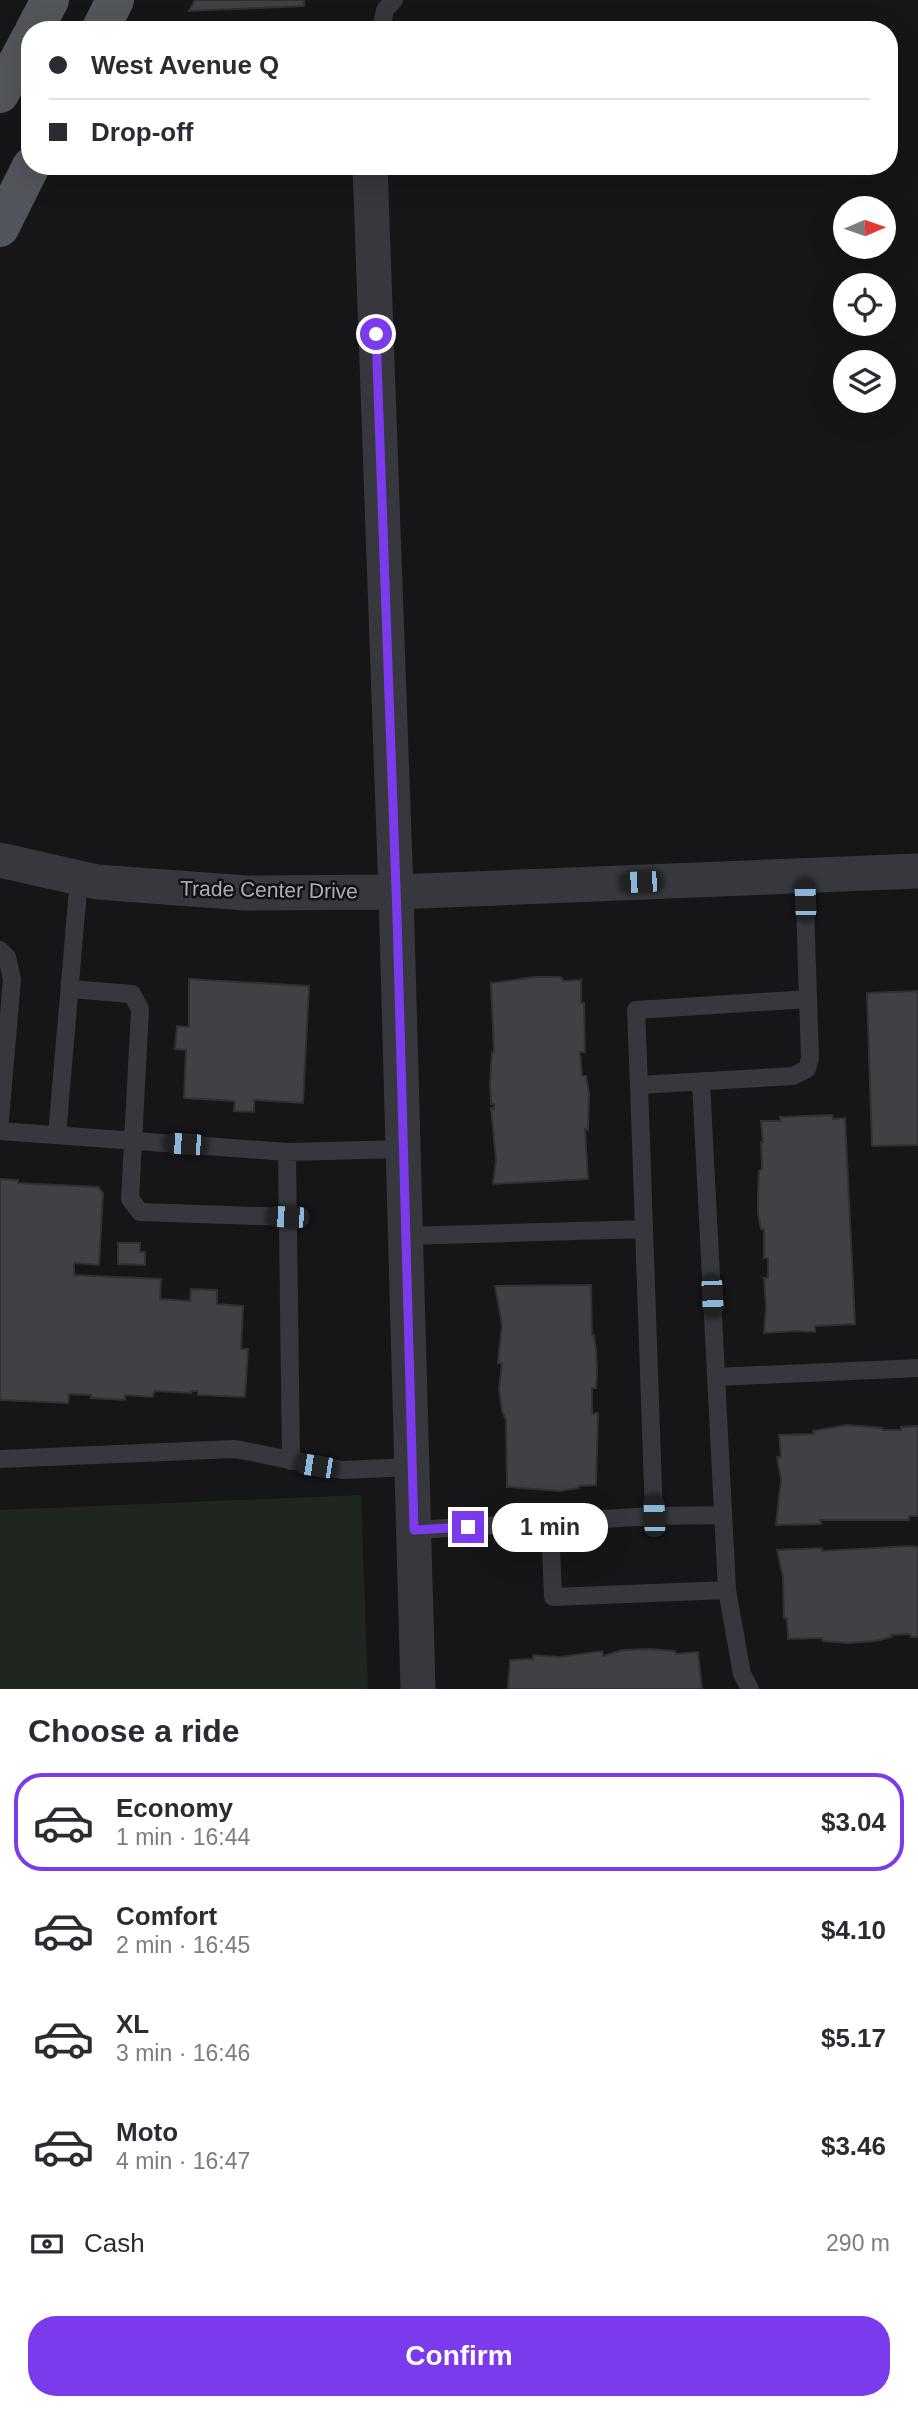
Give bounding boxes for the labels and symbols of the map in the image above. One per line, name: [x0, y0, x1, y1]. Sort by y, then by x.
north arrow: [833, 196, 896, 259]
route start: [360, 318, 392, 350]
car: [620, 871, 663, 893]
street label: Trade Center Drive: [180, 876, 358, 903]
car: [794, 879, 817, 921]
car: [164, 1132, 207, 1156]
car: [267, 1206, 310, 1228]
car: [701, 1274, 724, 1318]
car: [294, 1452, 339, 1480]
car: [643, 1495, 666, 1537]
callout: 1 min: [492, 1502, 608, 1552]
route end: [452, 1511, 484, 1543]

